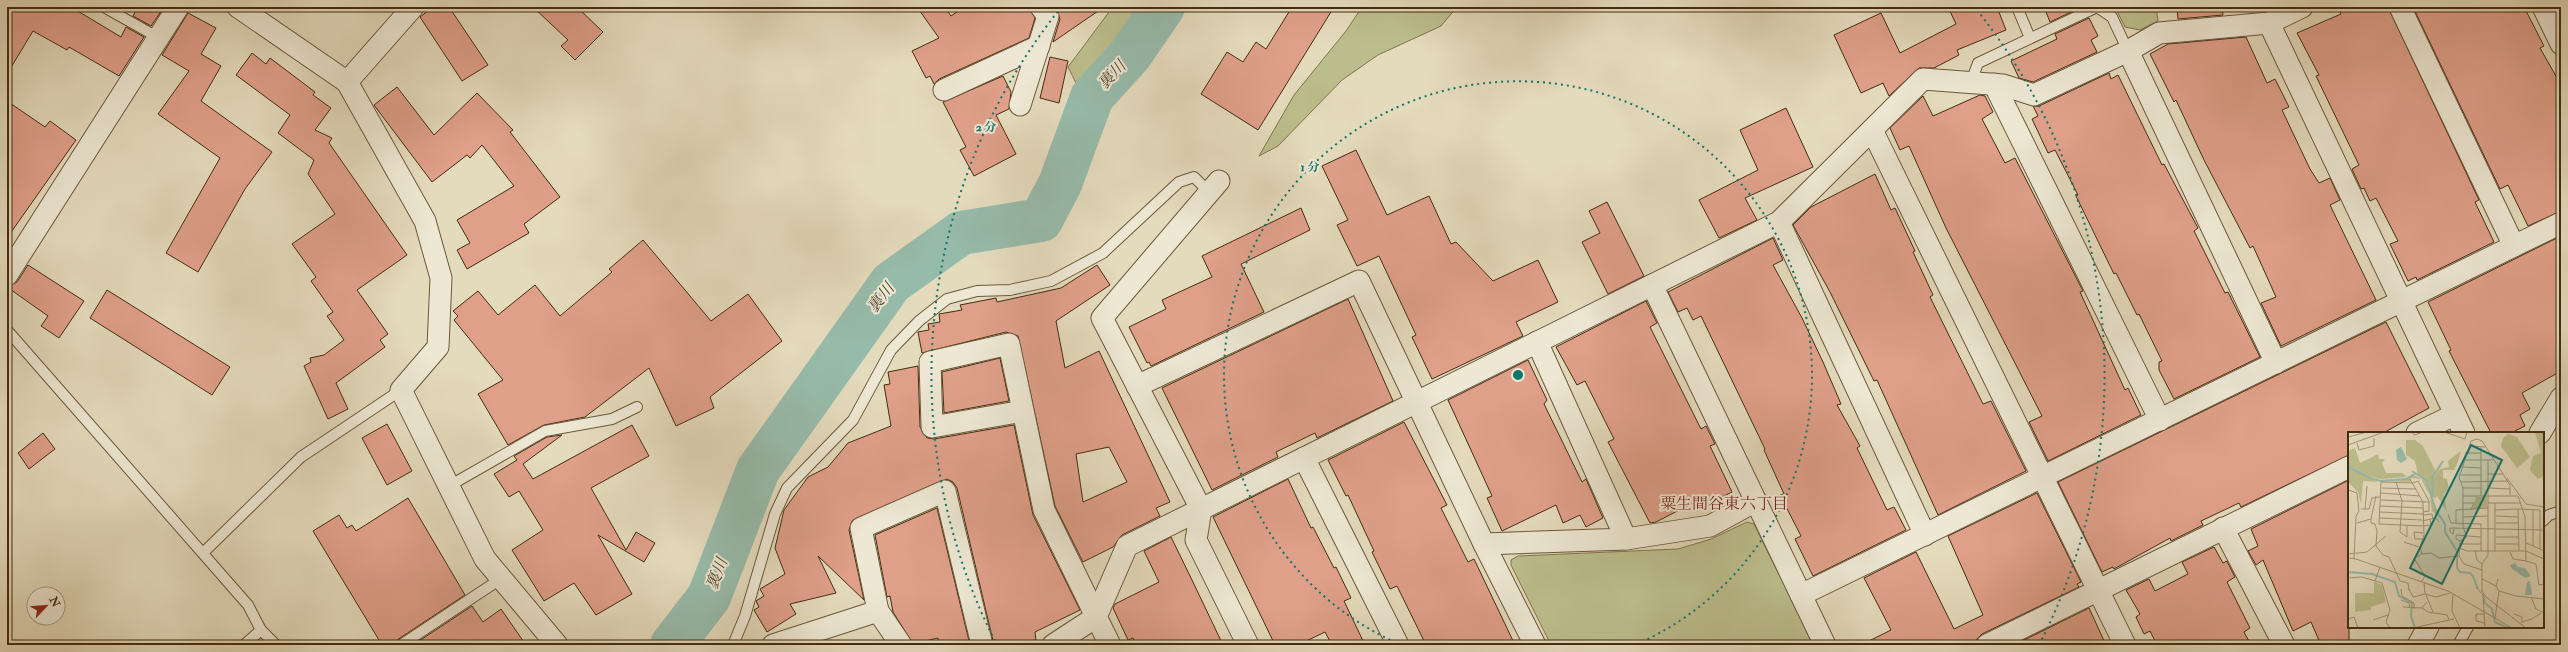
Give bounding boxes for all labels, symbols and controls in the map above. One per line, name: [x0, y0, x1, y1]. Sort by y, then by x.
water label: 裏川: [1094, 55, 1132, 94]
text: 2 分: [976, 120, 996, 135]
text: 1 分: [1301, 160, 1319, 175]
water label: 裏川: [863, 278, 900, 317]
centre of rings: [1511, 368, 1525, 382]
inset map: [2348, 432, 2544, 628]
district label: 粟生間谷東六丁目: [1660, 494, 1788, 514]
water label: 裏川: [702, 554, 733, 593]
north arrow: [26, 586, 66, 626]
text: N: [46, 594, 63, 610]

